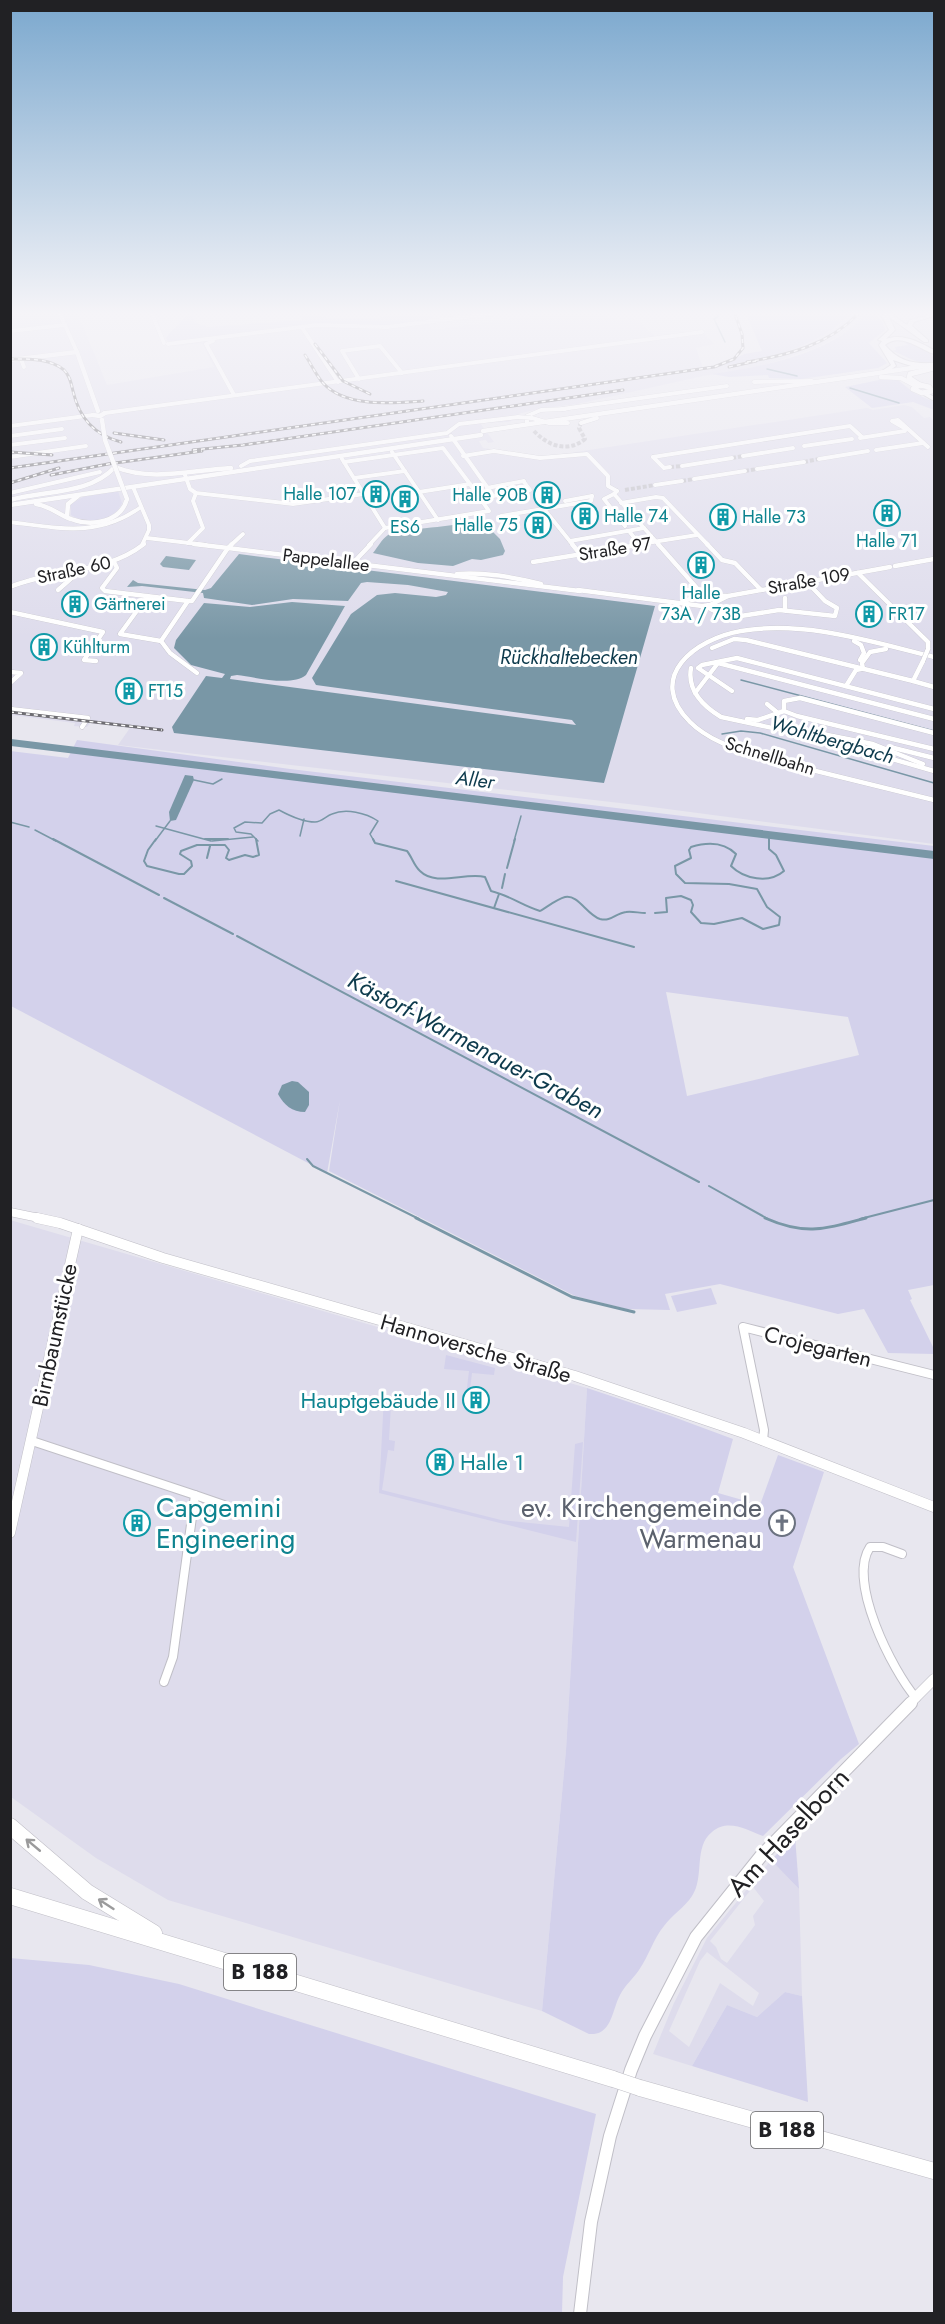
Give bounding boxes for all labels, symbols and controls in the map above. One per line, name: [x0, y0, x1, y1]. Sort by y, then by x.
building icon: Halle 107: [361, 479, 391, 509]
building icon: Halle 90B: [532, 480, 562, 510]
place label: Halle 107: [283, 481, 357, 507]
place label: Halle 90B: [452, 482, 528, 508]
building icon: ES6: [390, 484, 420, 514]
building icon: Halle 71: [872, 498, 902, 528]
building icon: Halle 74: [570, 501, 600, 531]
building icon: Halle 73: [708, 502, 738, 532]
place label: Halle 74: [604, 503, 668, 529]
place label: Halle 73: [742, 504, 806, 530]
building icon: Halle 75: [523, 510, 553, 540]
place label: Halle 75: [454, 512, 518, 538]
place label: ES6: [390, 514, 420, 540]
place label: Halle 71: [856, 528, 918, 554]
street label: Straße 97: [577, 530, 654, 568]
street label: Pappelallee: [281, 542, 371, 578]
street label: Straße 60: [35, 549, 114, 591]
building icon: Halle 73A / 73B: [686, 550, 716, 580]
street label: Straße 109: [766, 561, 852, 601]
place label: Halle 73A / 73B: [661, 580, 741, 627]
building icon: Gärtnerei: [60, 589, 90, 619]
place label: Gärtnerei: [94, 591, 166, 617]
building icon: FR17: [854, 599, 884, 629]
place label: FR17: [888, 601, 925, 627]
building icon: Kühlturm: [29, 632, 59, 662]
place label: Kühlturm: [63, 634, 130, 660]
water label: Rückhaltebecken: [500, 643, 638, 672]
building icon: FT15: [114, 676, 144, 706]
place label: FT15: [148, 678, 183, 704]
water label: Wohltbergbach: [767, 708, 897, 772]
street label: Schnellbahn: [722, 730, 818, 782]
water label: Aller: [453, 763, 497, 797]
water label: Kästorf-Warmenauer-Graben: [342, 963, 610, 1127]
street label: Birnbaumstücke: [23, 1260, 85, 1410]
street label: Hannoversche Straße: [377, 1305, 575, 1391]
street label: Crojegarten: [761, 1317, 875, 1375]
place label: Hauptgebäude II: [300, 1384, 456, 1416]
building icon: Hauptgebäude II: [461, 1385, 491, 1415]
place label: Halle 1: [460, 1446, 524, 1478]
building icon: Halle 1: [425, 1447, 455, 1477]
place label: Capgemini Engineering: [156, 1488, 295, 1558]
place label: ev. Kirchengemeinde Warmenau: [521, 1488, 762, 1558]
building icon: Capgemini Engineering: [122, 1508, 152, 1538]
church icon: ev. Kirchengemeinde Warmenau: [767, 1508, 797, 1538]
street label: Am Haselborn: [718, 1759, 858, 1905]
one-way arrow: [25, 1839, 41, 1852]
one-way arrow: [98, 1898, 114, 1910]
road number: B 188: [224, 1954, 296, 1990]
road number: B 188: [751, 2112, 823, 2148]

